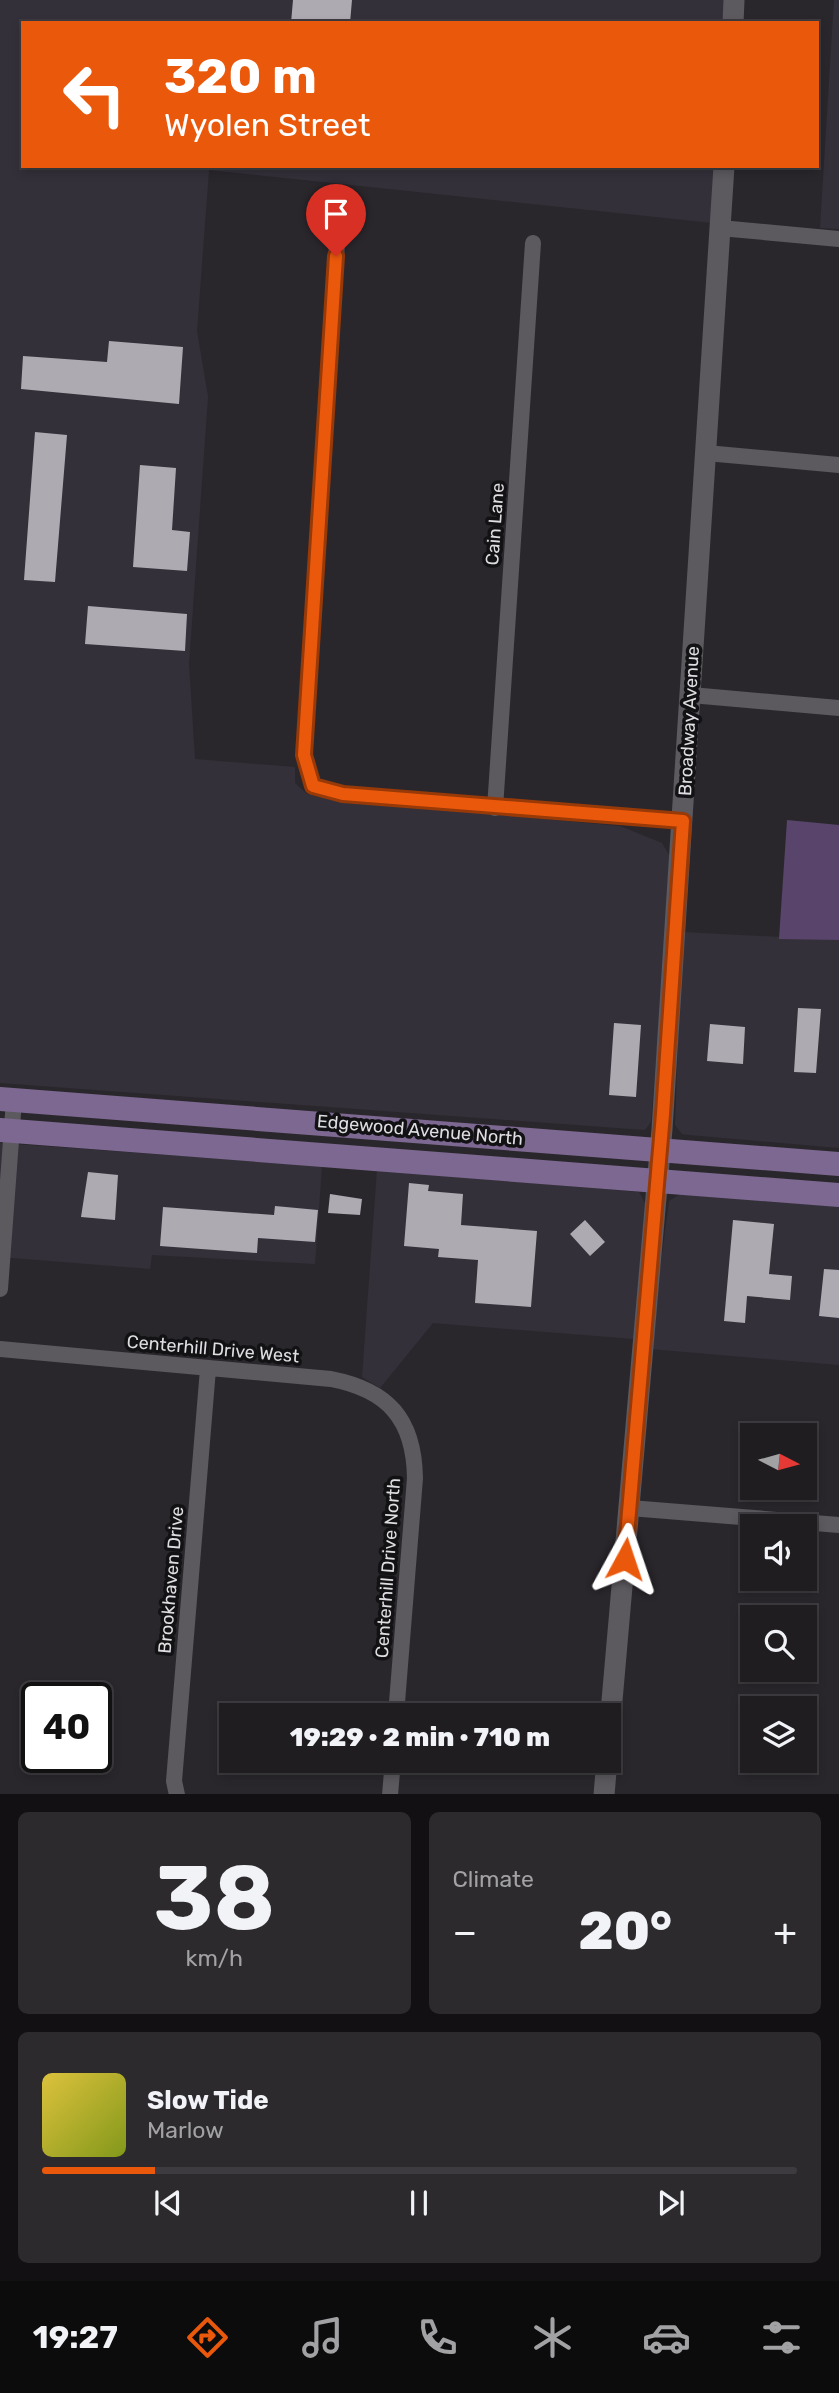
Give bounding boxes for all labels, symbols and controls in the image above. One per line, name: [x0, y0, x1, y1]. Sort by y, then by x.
text: 320 m: [164, 47, 317, 105]
icon: left: [49, 49, 140, 140]
text: Wyolen Street: [164, 106, 371, 144]
pin: [306, 184, 366, 256]
icon: arrive: [317, 195, 355, 233]
street label: Cain Lane: [481, 482, 509, 566]
street label: Broadway Avenue: [674, 646, 704, 796]
street label: Edgewood Avenue North: [316, 1110, 524, 1150]
street label: Centerhill Drive West: [126, 1331, 300, 1367]
north arrow: [740, 1423, 817, 1500]
map controls: [740, 1423, 817, 1773]
street label: Centerhill Drive North: [371, 1477, 405, 1659]
street label: Brookhaven Drive: [154, 1505, 188, 1655]
button: sound: [740, 1514, 817, 1591]
position arrow: [588, 1522, 662, 1596]
button: search: [740, 1605, 817, 1682]
speed limit sign: 40: [21, 1682, 112, 1773]
button: layers: [740, 1696, 817, 1773]
text: 19:29 · 2 min · 710 m: [290, 1722, 550, 1753]
text: 38: [153, 1844, 275, 1952]
text: Climate: [453, 1865, 534, 1893]
text: 20°: [579, 1900, 672, 1962]
text: −: [453, 1909, 477, 1955]
text: +: [773, 1909, 797, 1955]
text: km/h: [186, 1944, 243, 1972]
text: Slow Tide: [147, 2085, 269, 2116]
text: Marlow: [147, 2116, 224, 2144]
icon: previous: [149, 2184, 187, 2222]
icon: pause: [400, 2184, 438, 2222]
icon: next: [652, 2184, 690, 2222]
icon: directions: [183, 2313, 232, 2362]
icon: music: [298, 2313, 347, 2362]
icon: phone: [413, 2313, 462, 2362]
icon: climate: [528, 2313, 577, 2362]
icon: car: [642, 2313, 691, 2362]
icon: filters: [757, 2313, 806, 2362]
text: 19:27: [33, 2318, 118, 2356]

